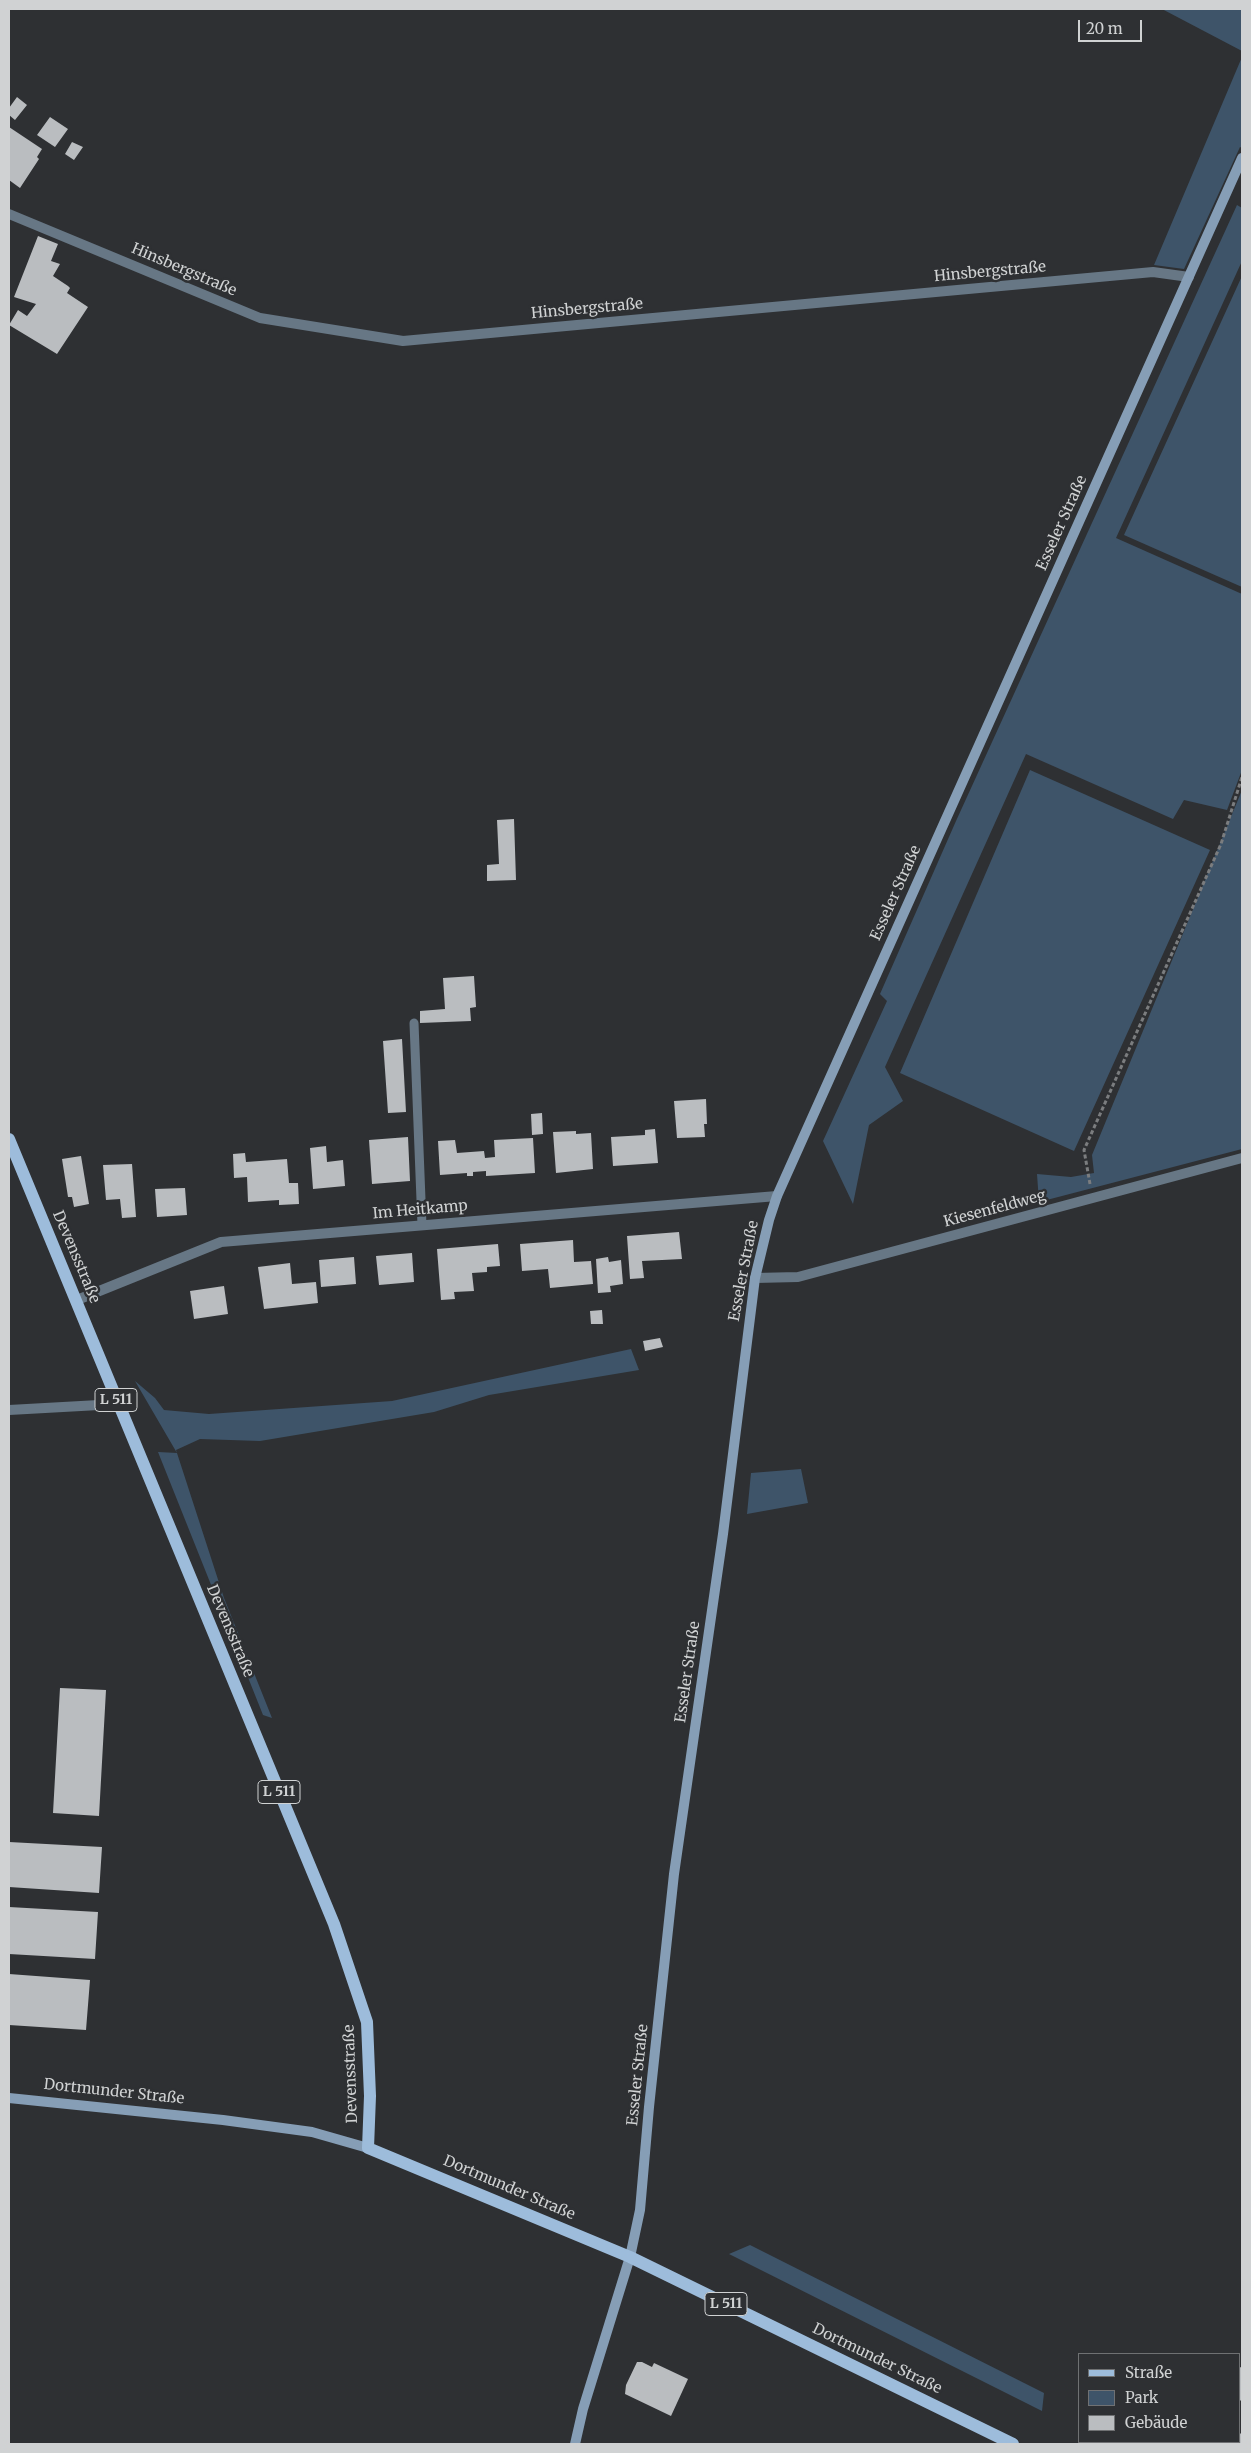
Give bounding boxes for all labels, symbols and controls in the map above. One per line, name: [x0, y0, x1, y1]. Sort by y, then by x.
scale bar: [1081, 10, 1145, 42]
text: 20 m: [1086, 19, 1123, 38]
street label: Hinsbergstraße: [129, 240, 239, 300]
street label: Hinsbergstraße: [933, 258, 1047, 286]
street label: Hinsbergstraße: [530, 295, 644, 323]
street label: Esseler Straße: [1033, 473, 1091, 573]
street label: Esseler Straße: [867, 843, 925, 943]
street label: Kiesenfeldweg: [942, 1187, 1048, 1231]
street label: Im Heitkamp: [372, 1197, 468, 1223]
street label: Devensstraße: [48, 1208, 104, 1306]
street label: Esseler Straße: [725, 1219, 763, 1323]
road number: L 511: [95, 1388, 137, 1412]
street label: Devensstraße: [202, 1582, 258, 1680]
street label: Esseler Straße: [672, 1620, 704, 1724]
road number: L 511: [258, 1780, 300, 1804]
street label: Esseler Straße: [624, 2023, 652, 2127]
street label: Devensstraße: [340, 2024, 362, 2124]
street label: Dortmunder Straße: [43, 2076, 185, 2108]
street label: Dortmunder Straße: [440, 2152, 578, 2224]
road number: L 511: [705, 2292, 747, 2316]
street label: Dortmunder Straße: [810, 2320, 944, 2398]
legend: [1078, 2353, 1241, 2443]
text: Straße: [1125, 2363, 1172, 2382]
text: Park: [1125, 2388, 1158, 2407]
text: Gebäude: [1125, 2413, 1187, 2432]

